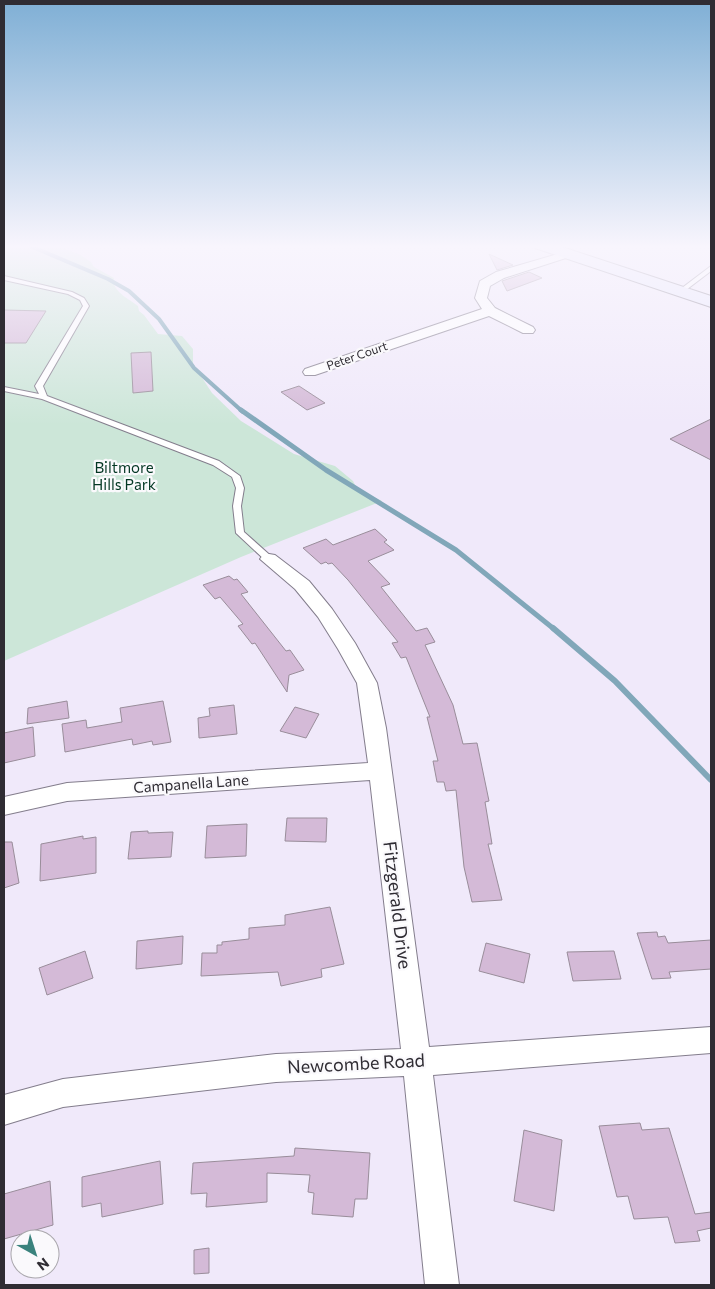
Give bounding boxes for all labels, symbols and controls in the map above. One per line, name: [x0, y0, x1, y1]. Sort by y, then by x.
street label: Peter Court: [324, 338, 389, 372]
park label: Biltmore Hills Park: [92, 458, 156, 493]
street label: Campanella Lane: [133, 770, 249, 796]
street label: Fitzgerald Drive: [379, 840, 417, 970]
street label: Newcombe Road: [287, 1048, 425, 1078]
north arrow: [10, 1229, 60, 1279]
text: N: [34, 1255, 53, 1274]

